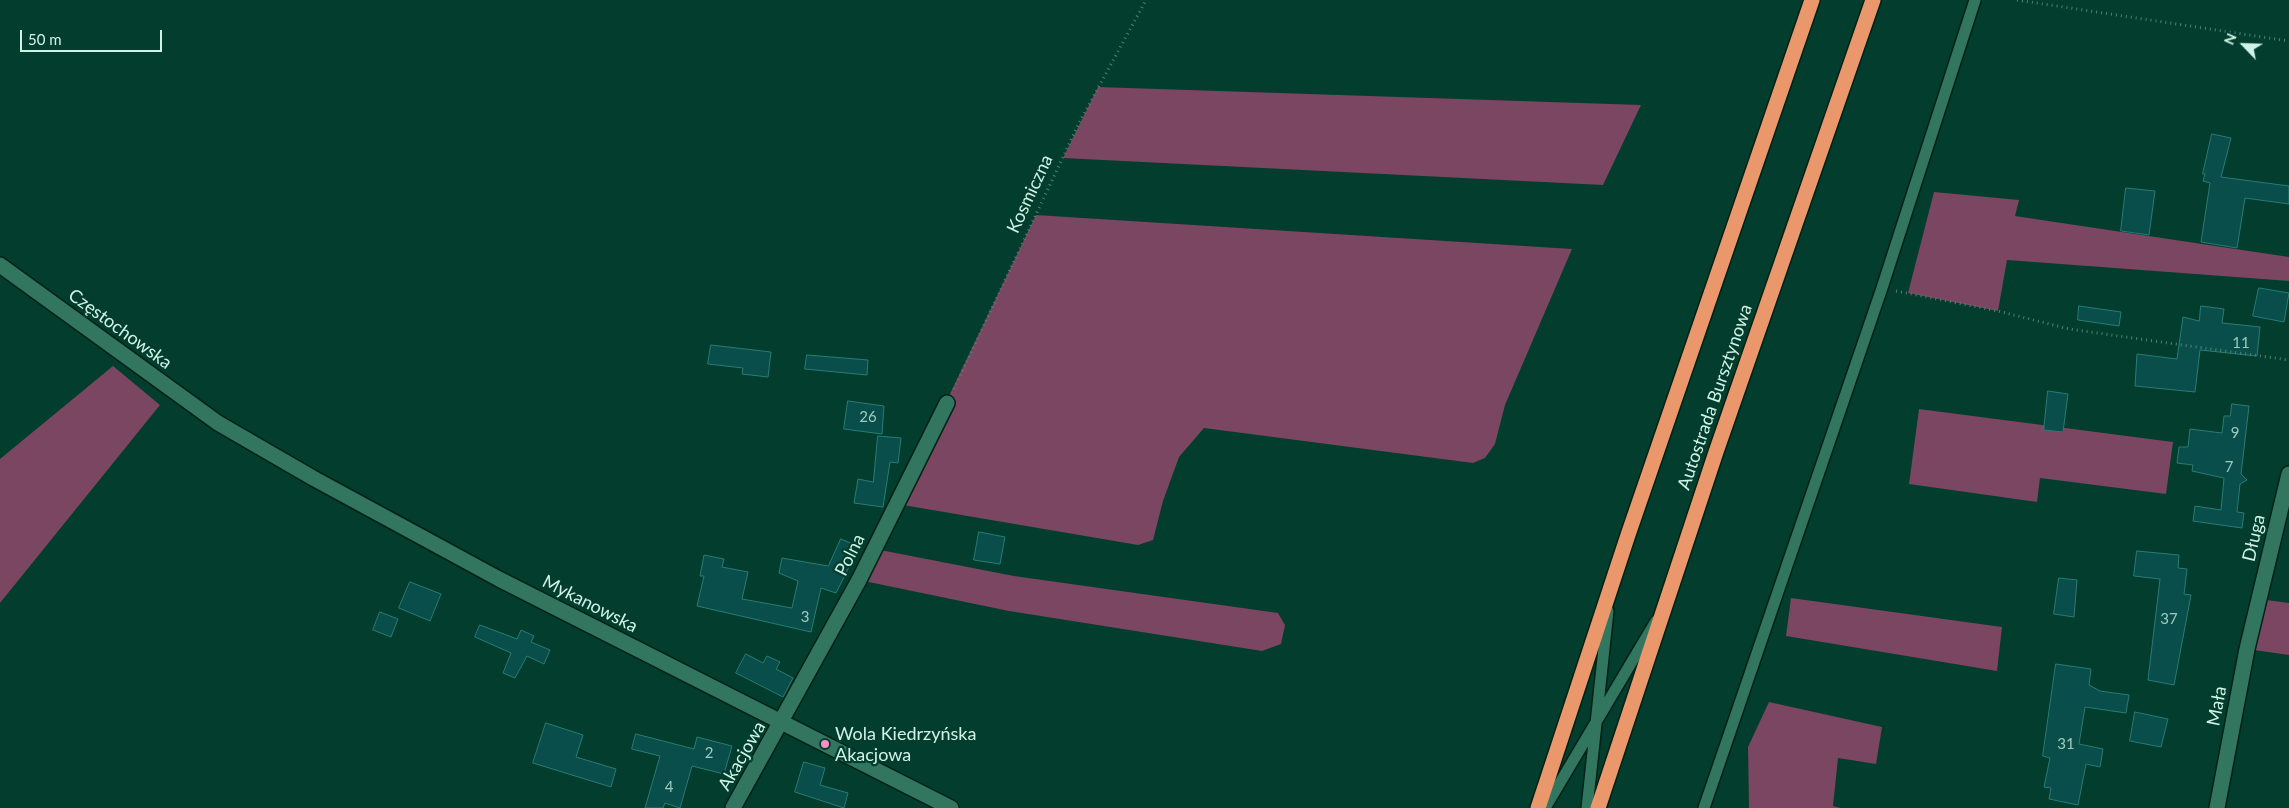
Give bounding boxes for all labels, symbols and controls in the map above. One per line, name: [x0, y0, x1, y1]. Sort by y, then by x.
scale bar: [22, 20, 165, 52]
north arrow: [2219, 20, 2269, 70]
text: 50 m: [28, 30, 62, 48]
text: N: [2220, 30, 2240, 47]
street label: Kosmiczna: [1002, 151, 1058, 237]
street label: Częstochowska: [64, 284, 176, 374]
street label: Autostrada Bursztynowa: [1673, 301, 1757, 493]
house number: 11: [2232, 334, 2250, 352]
house number: 26: [859, 408, 877, 426]
house number: 9: [2231, 424, 2239, 442]
house number: 7: [2225, 458, 2233, 476]
street label: Długa: [2238, 512, 2270, 564]
street label: Polna: [830, 531, 870, 579]
street label: Mykanowska: [539, 571, 641, 637]
house number: 3: [801, 608, 809, 626]
house number: 37: [2160, 610, 2178, 628]
street label: Mała: [2203, 684, 2231, 728]
street label: Akacjowa: [714, 718, 770, 794]
place label: Wola Kiedrzyńska Akacjowa: [835, 723, 976, 766]
house number: 31: [2057, 735, 2075, 753]
marker: Wola Kiedrzyńska Akacjowa: [819, 738, 831, 750]
house number: 2: [705, 744, 713, 762]
house number: 4: [665, 778, 673, 796]

